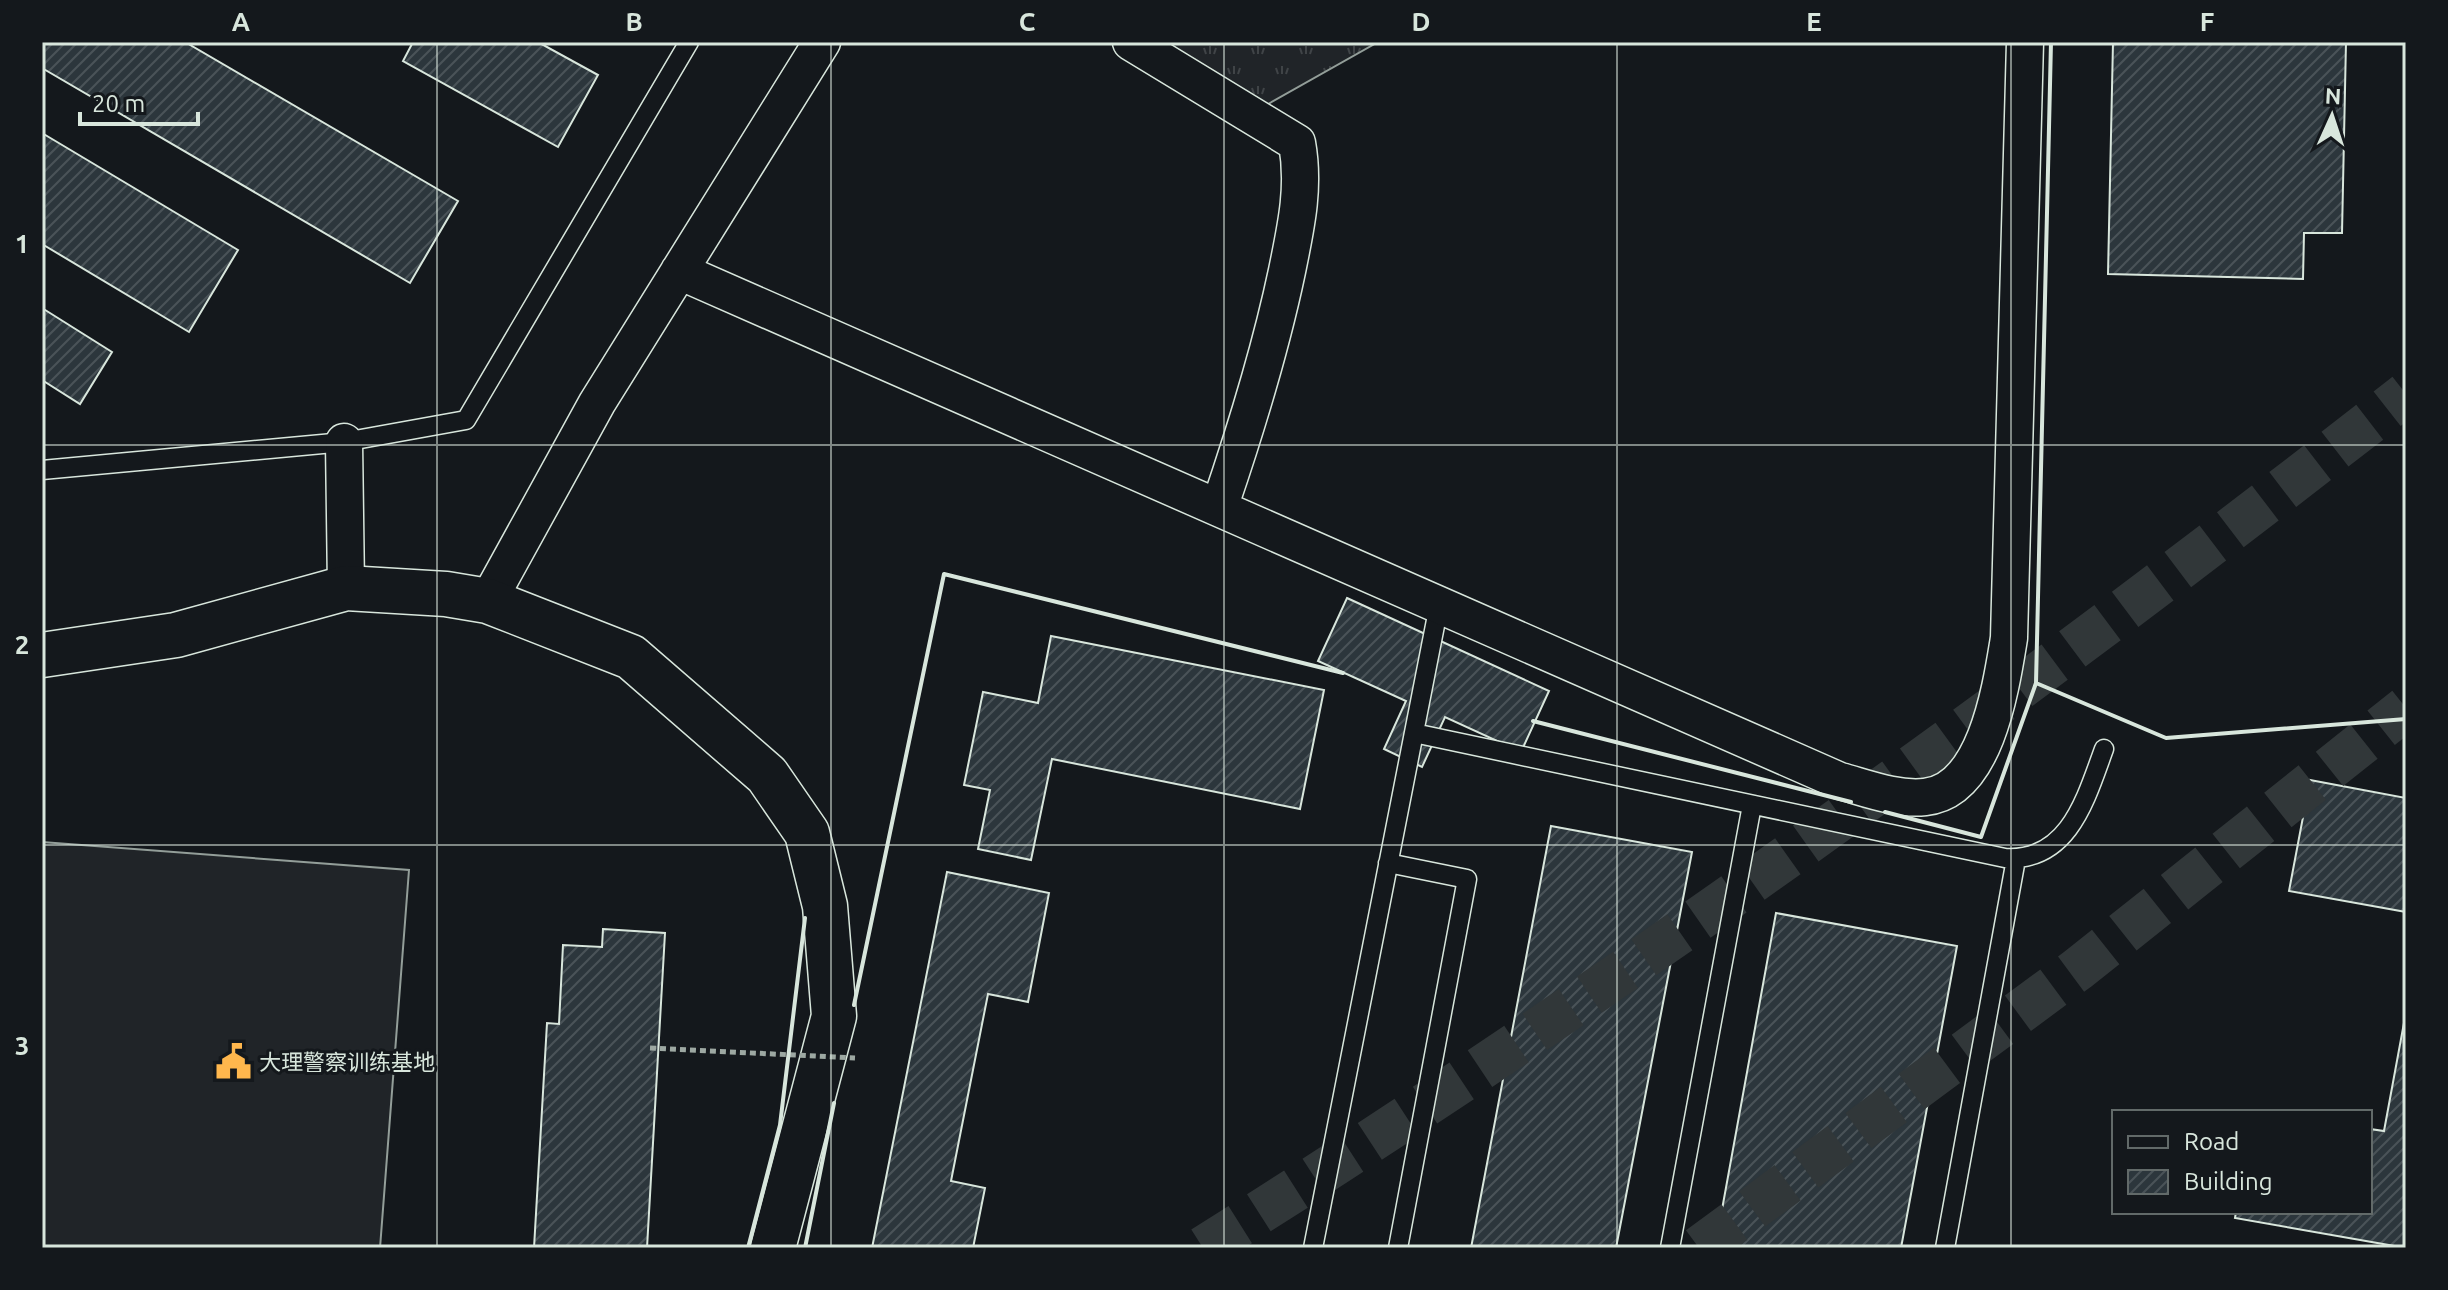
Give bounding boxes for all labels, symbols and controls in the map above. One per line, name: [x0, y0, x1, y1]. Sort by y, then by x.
text: A: [232, 7, 251, 36]
text: B: [625, 7, 643, 36]
text: C: [1019, 7, 1036, 36]
text: D: [1412, 7, 1430, 36]
text: E: [1806, 7, 1822, 36]
text: F: [2200, 7, 2214, 36]
scale bar: [80, 76, 198, 126]
north arrow: [2292, 76, 2372, 156]
text: N: [2324, 83, 2342, 108]
text: 20 m: [92, 90, 145, 117]
text: 1: [15, 229, 29, 258]
text: 2: [15, 630, 29, 659]
text: 3: [15, 1031, 29, 1060]
public building icon: 大理警察训练基地: [214, 1042, 252, 1080]
place label: 大理警察训练基地: [259, 1049, 435, 1074]
legend: [2112, 1110, 2372, 1214]
text: Road: [2184, 1128, 2239, 1155]
text: Building: [2184, 1168, 2272, 1195]

